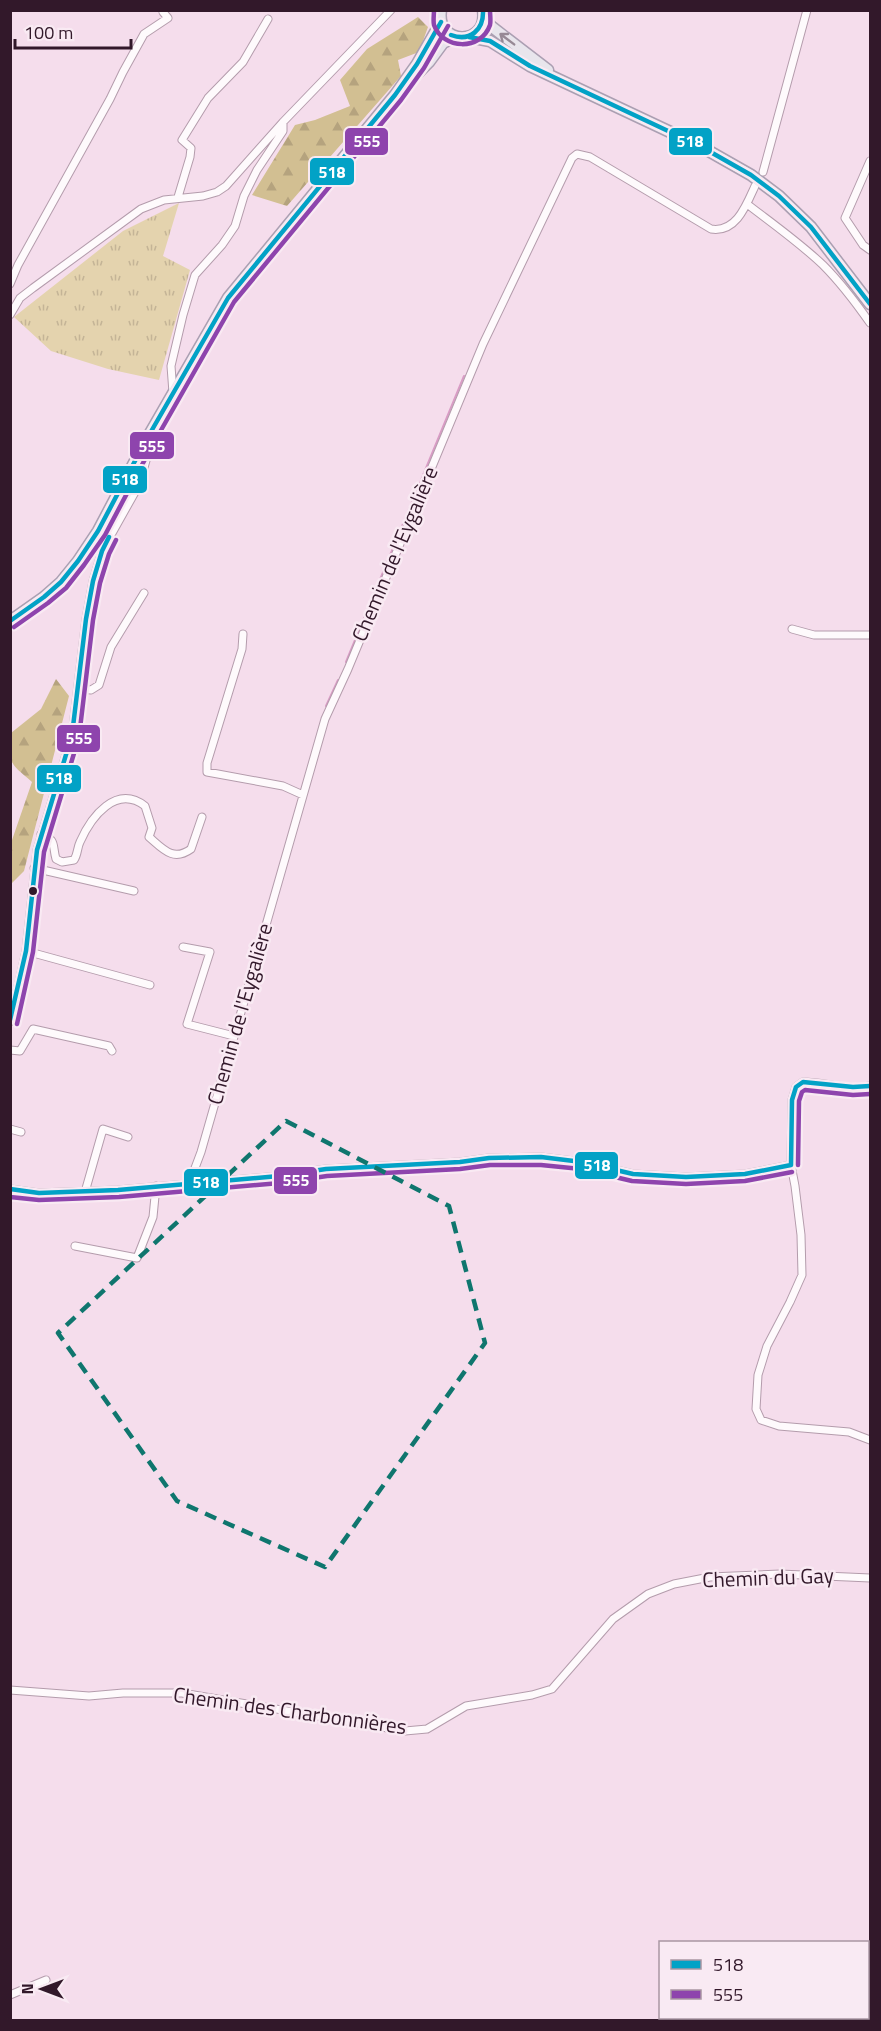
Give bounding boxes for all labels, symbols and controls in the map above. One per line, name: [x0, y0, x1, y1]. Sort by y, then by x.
scale bar: [15, 12, 130, 50]
text: 100 m: [24, 19, 73, 46]
one-way arrow: [499, 32, 515, 45]
line badge: 555: [344, 127, 389, 156]
line badge: 518: [668, 127, 713, 156]
text: 555: [354, 129, 380, 153]
text: 518: [677, 129, 703, 153]
line badge: 518: [309, 157, 355, 186]
text: 518: [319, 160, 345, 184]
line badge: 555: [129, 431, 175, 460]
text: 555: [139, 434, 165, 458]
street label: Chemin de l'Eygalière: [343, 461, 445, 646]
line badge: 518: [102, 465, 148, 494]
text: 518: [112, 467, 138, 491]
line badge: 555: [56, 724, 101, 753]
text: 555: [66, 726, 92, 750]
line badge: 518: [36, 764, 82, 793]
text: 518: [46, 766, 72, 790]
unlabelled marker: [27, 885, 39, 897]
street label: Chemin de l'Eygalière: [198, 919, 280, 1108]
line badge: 518: [574, 1151, 619, 1180]
text: 518: [584, 1153, 610, 1177]
line badge: 555: [273, 1166, 318, 1195]
line badge: 518: [183, 1168, 229, 1197]
text: 555: [283, 1168, 309, 1192]
text: 518: [193, 1170, 219, 1194]
street label: Chemin du Gay: [702, 1559, 834, 1595]
street label: Chemin des Charbonnières: [171, 1678, 409, 1742]
legend: [659, 1941, 869, 2019]
text: 518: [713, 1951, 743, 1978]
north arrow: [12, 1959, 72, 2019]
text: 555: [713, 1981, 743, 2008]
text: N: [15, 1983, 39, 1995]

